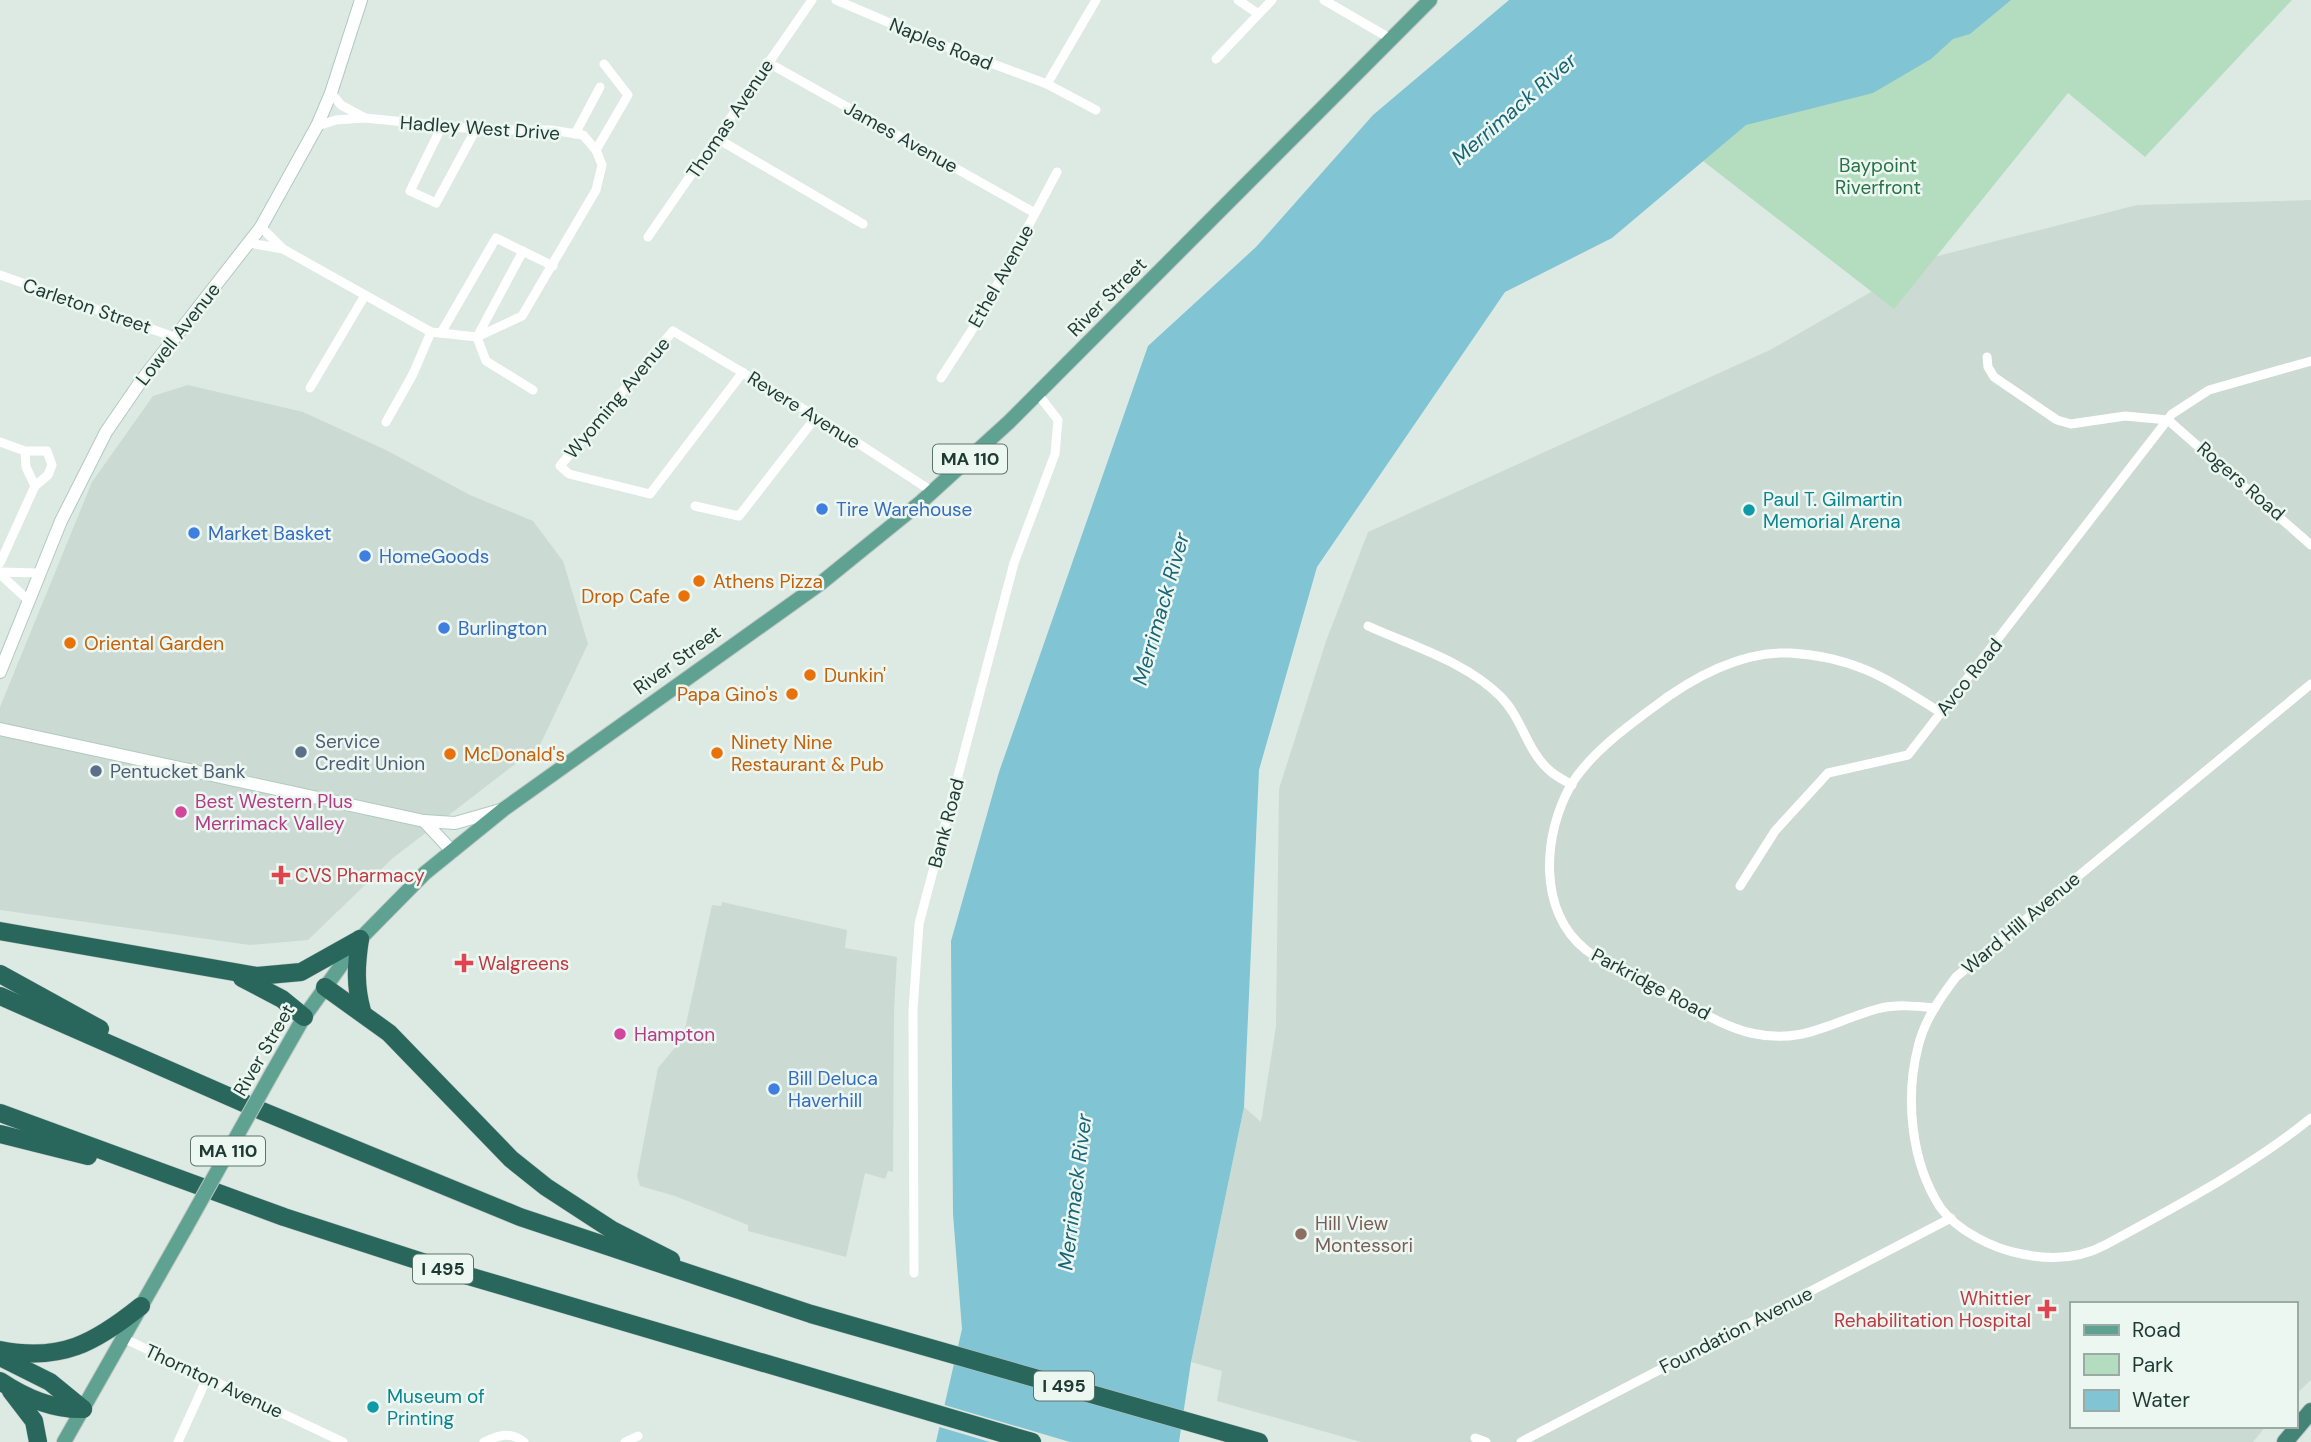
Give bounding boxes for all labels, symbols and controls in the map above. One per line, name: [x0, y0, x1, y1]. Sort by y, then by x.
street label: Naples Road: [886, 12, 996, 76]
water label: Merrimack River: [1445, 46, 1584, 171]
street label: Thomas Avenue: [681, 54, 779, 184]
street label: James Avenue: [840, 95, 962, 179]
street label: Hadley West Drive: [399, 110, 561, 146]
park label: Baypoint Riverfront: [1835, 153, 1921, 200]
street label: Ethel Avenue: [962, 220, 1040, 332]
street label: River Street: [1062, 252, 1152, 342]
street label: Carleton Street: [20, 272, 154, 340]
street label: Lowell Avenue: [130, 278, 226, 390]
street label: Wyoming Avenue: [559, 332, 675, 464]
street label: Revere Avenue: [743, 365, 865, 455]
street label: Rogers Road: [2192, 436, 2290, 526]
road number: MA 110: [933, 444, 1007, 474]
place label: Paul T. Gilmartin Memorial Arena: [1763, 487, 1902, 534]
place label: Tire Warehouse: [836, 497, 972, 522]
marker: Tire Warehouse: [814, 501, 830, 517]
marker: Paul T. Gilmartin Memorial Arena: [1741, 502, 1757, 518]
place label: Market Basket: [208, 521, 331, 546]
marker: Market Basket: [186, 525, 202, 541]
water label: Merrimack River: [1126, 528, 1196, 689]
place label: HomeGoods: [379, 544, 489, 569]
marker: HomeGoods: [357, 548, 373, 564]
place label: Athens Pizza: [713, 569, 823, 594]
marker: Athens Pizza: [691, 573, 707, 589]
place label: Drop Cafe: [581, 584, 670, 609]
marker: Drop Cafe: [676, 588, 692, 604]
place label: Burlington: [458, 616, 547, 641]
marker: Burlington: [436, 620, 452, 636]
street label: River Street: [628, 620, 726, 700]
place label: Oriental Garden: [84, 631, 224, 656]
street label: Avco Road: [1930, 633, 2008, 721]
marker: Oriental Garden: [62, 635, 78, 651]
place label: Dunkin': [824, 663, 886, 688]
marker: Dunkin': [802, 667, 818, 683]
place label: Papa Gino's: [677, 682, 778, 707]
marker: Papa Gino's: [784, 686, 800, 702]
place label: Service Credit Union: [315, 729, 425, 776]
place label: Ninety Nine Restaurant & Pub: [731, 730, 884, 777]
place label: McDonald's: [464, 742, 565, 767]
marker: Service Credit Union: [293, 744, 309, 760]
marker: Ninety Nine Restaurant & Pub: [709, 745, 725, 761]
marker: McDonald's: [442, 746, 458, 762]
place label: Pentucket Bank: [110, 759, 246, 784]
marker: Pentucket Bank: [88, 763, 104, 779]
street label: Bank Road: [922, 776, 970, 870]
place label: Best Western Plus Merrimack Valley: [195, 789, 353, 836]
marker: Best Western Plus Merrimack Valley: [173, 804, 189, 820]
place label: CVS Pharmacy: [295, 863, 425, 888]
street label: Ward Hill Avenue: [1957, 866, 2085, 980]
marker: CVS Pharmacy: [273, 867, 289, 883]
street label: Parkridge Road: [1587, 942, 1715, 1026]
place label: Walgreens: [478, 951, 569, 976]
marker: Walgreens: [456, 955, 472, 971]
street label: River Street: [228, 1000, 300, 1100]
place label: Hampton: [634, 1022, 715, 1047]
marker: Hampton: [612, 1026, 628, 1042]
place label: Bill Deluca Haverhill: [788, 1066, 878, 1113]
marker: Bill Deluca Haverhill: [766, 1081, 782, 1097]
water label: Merrimack River: [1052, 1111, 1099, 1272]
road number: MA 110: [191, 1136, 265, 1166]
place label: Hill View Montessori: [1315, 1211, 1413, 1258]
marker: Hill View Montessori: [1293, 1226, 1309, 1242]
road number: I 495: [413, 1254, 473, 1284]
street label: Foundation Avenue: [1655, 1281, 1817, 1379]
place label: Whittier Rehabilitation Hospital: [1834, 1286, 2031, 1333]
marker: Whittier Rehabilitation Hospital: [2037, 1299, 2057, 1319]
legend: [2070, 1302, 2297, 1428]
text: Road: [2132, 1316, 2181, 1344]
street label: Thornton Avenue: [141, 1338, 287, 1424]
text: Park: [2132, 1351, 2174, 1379]
road number: I 495: [1034, 1372, 1094, 1400]
place label: Museum of Printing: [387, 1384, 485, 1431]
text: Water: [2132, 1386, 2190, 1414]
marker: Museum of Printing: [365, 1399, 381, 1415]

